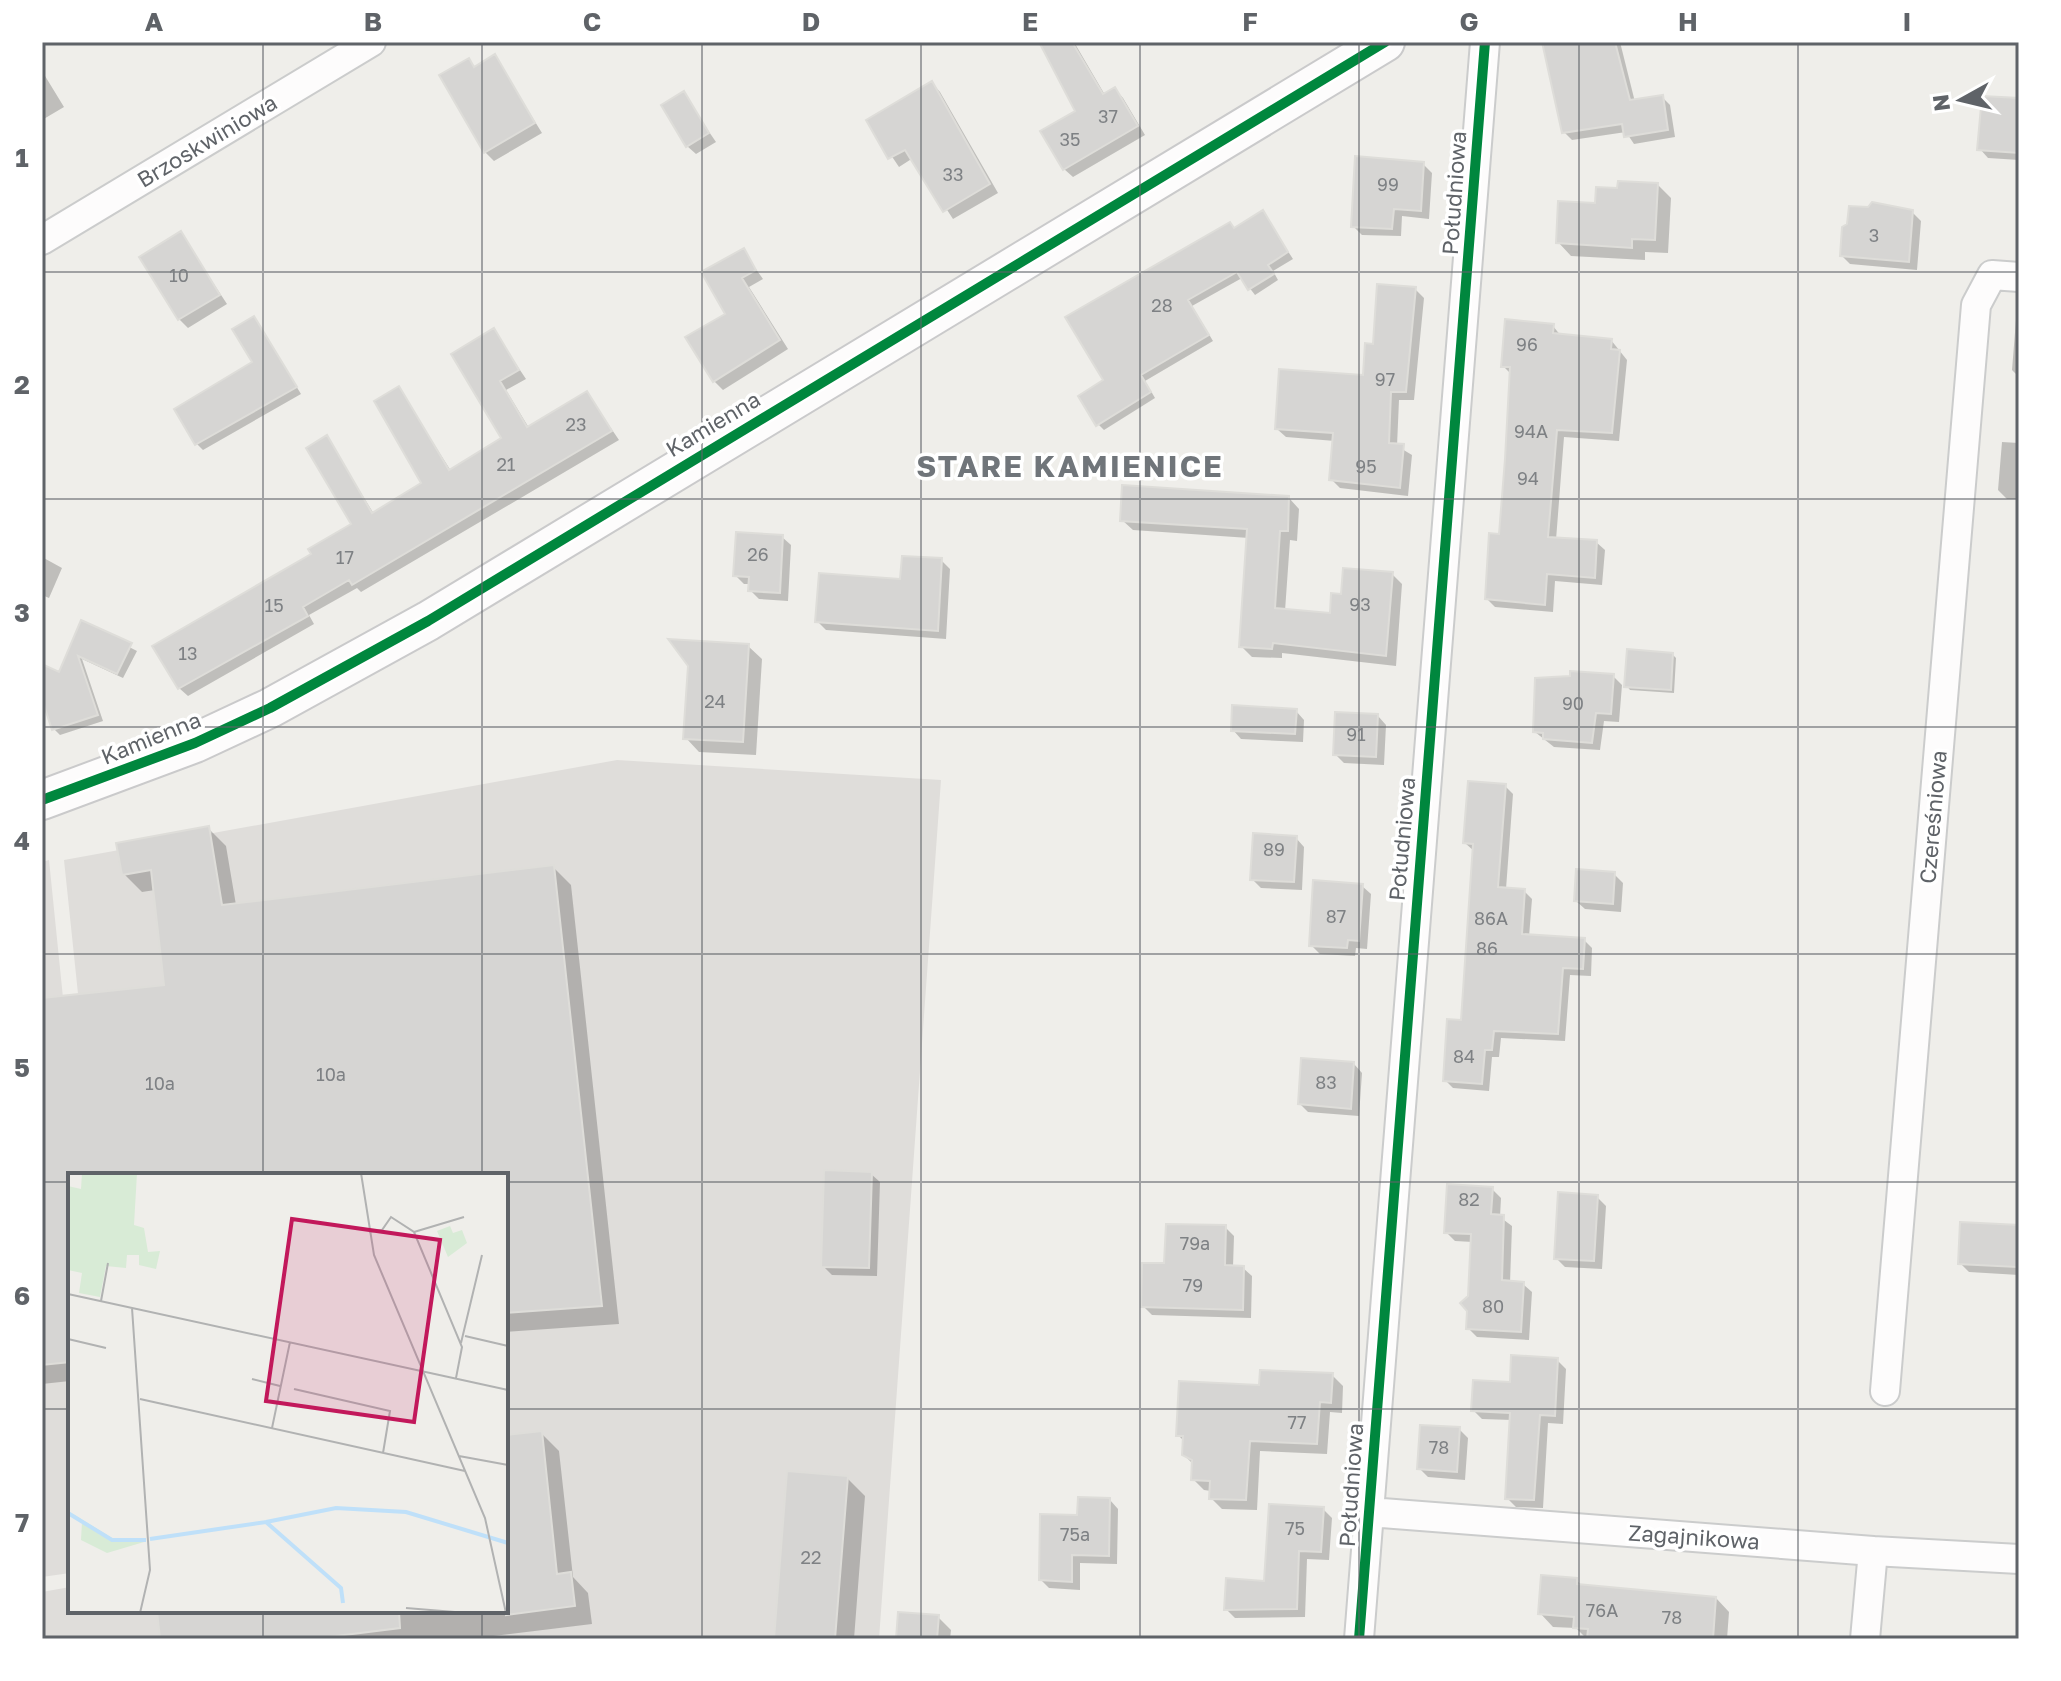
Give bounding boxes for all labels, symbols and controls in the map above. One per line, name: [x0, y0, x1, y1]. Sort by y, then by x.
text: A: [145, 6, 164, 37]
text: B: [364, 6, 382, 37]
text: C: [583, 6, 601, 37]
text: D: [802, 6, 820, 37]
text: E: [1022, 6, 1038, 37]
text: F: [1242, 6, 1258, 37]
text: G: [1459, 6, 1479, 37]
text: H: [1678, 6, 1698, 37]
text: I: [1903, 6, 1911, 37]
north arrow: [1921, 60, 2001, 140]
street label: Brzoskwiniowa: [132, 88, 281, 193]
text: N: [1926, 93, 1955, 113]
house number: 37: [1098, 105, 1118, 127]
house number: 35: [1060, 128, 1080, 150]
street label: Południowa: [1436, 130, 1471, 256]
text: 1: [15, 142, 29, 173]
house number: 33: [942, 163, 964, 185]
house number: 99: [1377, 173, 1399, 195]
house number: 3: [1869, 224, 1879, 246]
house number: 10: [169, 264, 189, 286]
house number: 28: [1151, 294, 1173, 316]
house number: 96: [1516, 333, 1538, 355]
house number: 97: [1375, 368, 1395, 390]
text: 2: [14, 369, 30, 400]
street label: Kamienna: [661, 385, 765, 462]
house number: 23: [566, 413, 586, 435]
house number: 94A: [1514, 420, 1548, 442]
district label: STARE KAMIENICE: [916, 448, 1224, 484]
house number: 21: [496, 453, 516, 475]
house number: 95: [1355, 455, 1377, 477]
house number: 94: [1517, 467, 1539, 489]
house number: 26: [747, 543, 769, 565]
house number: 17: [336, 546, 354, 568]
house number: 93: [1349, 593, 1371, 615]
house number: 15: [264, 594, 284, 616]
text: 3: [14, 597, 30, 628]
house number: 13: [178, 642, 198, 664]
house number: 24: [704, 690, 726, 712]
house number: 90: [1562, 692, 1584, 714]
street label: Kamienna: [97, 705, 205, 770]
house number: 91: [1346, 723, 1366, 745]
street label: Czereśniowa: [1913, 749, 1952, 885]
street label: Południowa: [1383, 776, 1420, 902]
text: 4: [14, 825, 30, 856]
house number: 89: [1263, 838, 1285, 860]
house number: 87: [1326, 905, 1346, 927]
house number: 86A: [1474, 907, 1508, 929]
house number: 86: [1476, 937, 1498, 959]
house number: 84: [1453, 1045, 1475, 1067]
text: 5: [14, 1052, 30, 1083]
house number: 10a: [316, 1063, 346, 1085]
house number: 83: [1315, 1071, 1337, 1093]
house number: 10a: [145, 1072, 175, 1094]
inset map: [68, 1173, 508, 1613]
house number: 82: [1458, 1188, 1480, 1210]
house number: 79a: [1180, 1232, 1210, 1254]
house number: 79: [1183, 1274, 1203, 1296]
text: 6: [14, 1280, 30, 1311]
house number: 80: [1482, 1295, 1504, 1317]
house number: 77: [1287, 1411, 1307, 1433]
street label: Południowa: [1333, 1422, 1368, 1548]
house number: 78: [1429, 1436, 1449, 1458]
text: 7: [15, 1507, 29, 1538]
house number: 75: [1285, 1517, 1305, 1539]
street label: Zagajnikowa: [1627, 1518, 1761, 1555]
house number: 75a: [1060, 1523, 1090, 1545]
house number: 22: [801, 1546, 821, 1568]
house number: 76A: [1586, 1599, 1618, 1621]
house number: 78: [1662, 1606, 1682, 1628]

